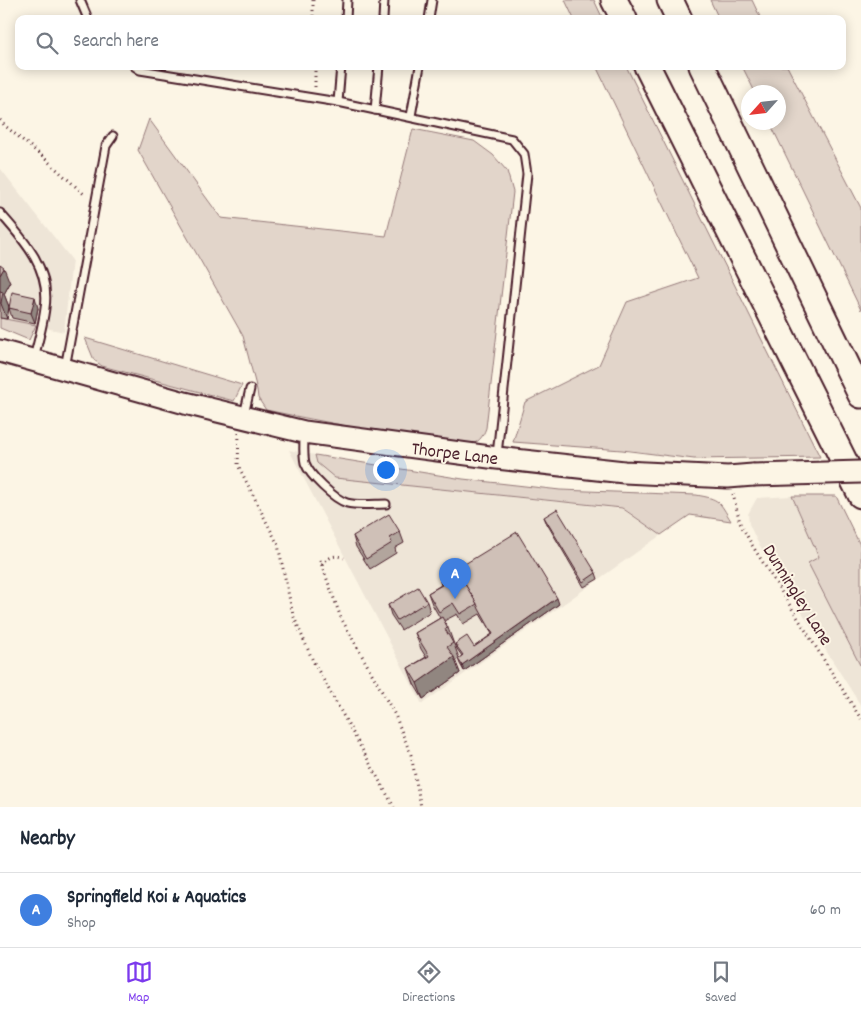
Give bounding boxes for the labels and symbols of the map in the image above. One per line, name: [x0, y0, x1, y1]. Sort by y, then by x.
north arrow: [741, 85, 786, 130]
street label: Thorpe Lane: [410, 437, 499, 474]
your location: [373, 457, 399, 483]
street label: Dunningley Lane: [754, 540, 838, 652]
pin: A: [439, 558, 471, 599]

